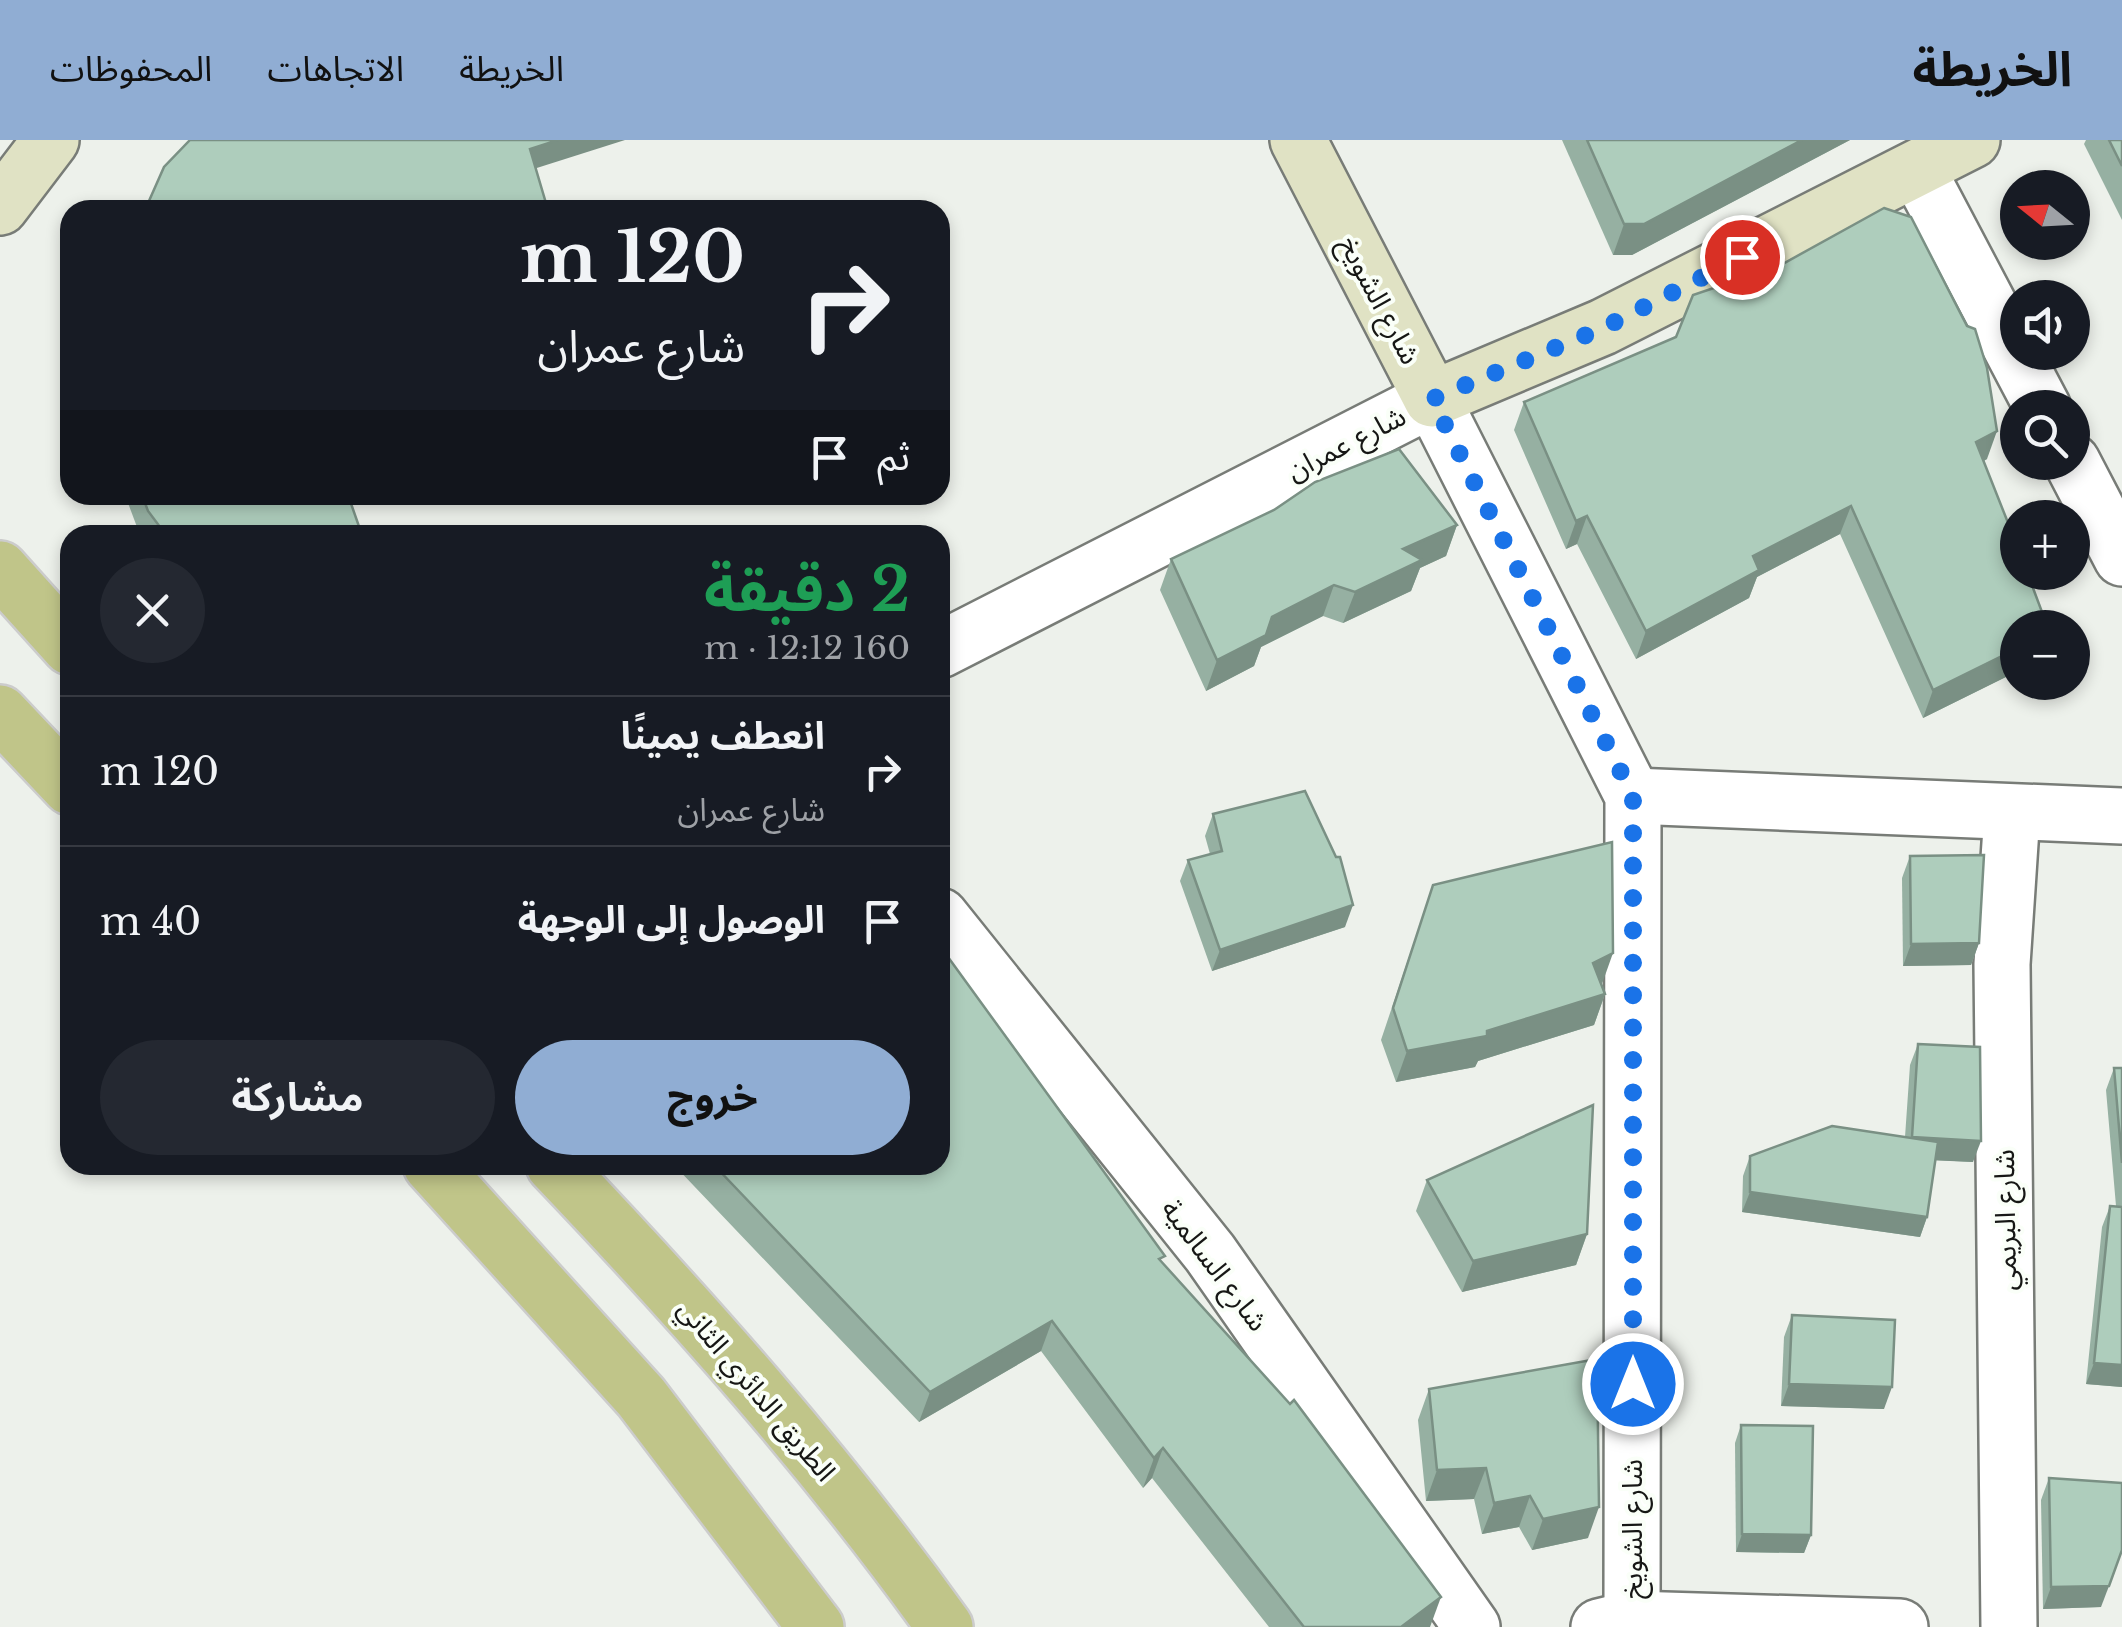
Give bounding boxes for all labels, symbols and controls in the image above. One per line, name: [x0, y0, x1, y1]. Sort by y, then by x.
text: الخريطة: [1913, 39, 2072, 99]
text: المحفوظات: [50, 47, 212, 90]
text: الاتجاهات: [267, 47, 404, 90]
text: الخريطة: [459, 47, 564, 90]
north arrow: [2000, 170, 2090, 260]
map controls: [2000, 170, 2090, 700]
text: 120 m: [520, 214, 745, 301]
pin: [1700, 215, 1785, 300]
street label: شارع الشويخ: [1329, 230, 1428, 372]
icon: arrive: [1715, 230, 1770, 285]
icon: right: [780, 240, 910, 370]
button: sound: [2000, 280, 2090, 370]
text: شارع عمران: [538, 318, 745, 374]
button: search: [2000, 390, 2090, 480]
street label: شارع عمران: [1281, 399, 1413, 491]
icon: arrive: [802, 430, 857, 485]
text: ثم: [877, 433, 910, 480]
button: +: [2000, 500, 2090, 590]
text: 2 دقيقة: [704, 553, 910, 627]
button: close: [100, 558, 205, 663]
button: −: [2000, 610, 2090, 700]
text: 160 m · 12:12: [704, 628, 910, 668]
text: انعطف يمينًا: [621, 712, 825, 759]
icon: right: [855, 744, 910, 799]
text: 120 m: [100, 748, 219, 795]
text: شارع عمران: [677, 790, 825, 830]
icon: arrive: [855, 894, 910, 949]
text: الوصول إلى الوجهة: [518, 896, 825, 943]
text: 40 m: [100, 898, 201, 945]
button: مشاركة: [100, 1040, 495, 1155]
button: خروج: [515, 1040, 910, 1155]
street label: شارع البريمي: [1987, 1149, 2028, 1291]
street label: شارع السالمية: [1151, 1192, 1276, 1340]
street label: الطريق الدائري الثاني: [668, 1292, 843, 1491]
position arrow: [1581, 1332, 1685, 1436]
street label: شارع الشويخ: [1615, 1459, 1653, 1599]

